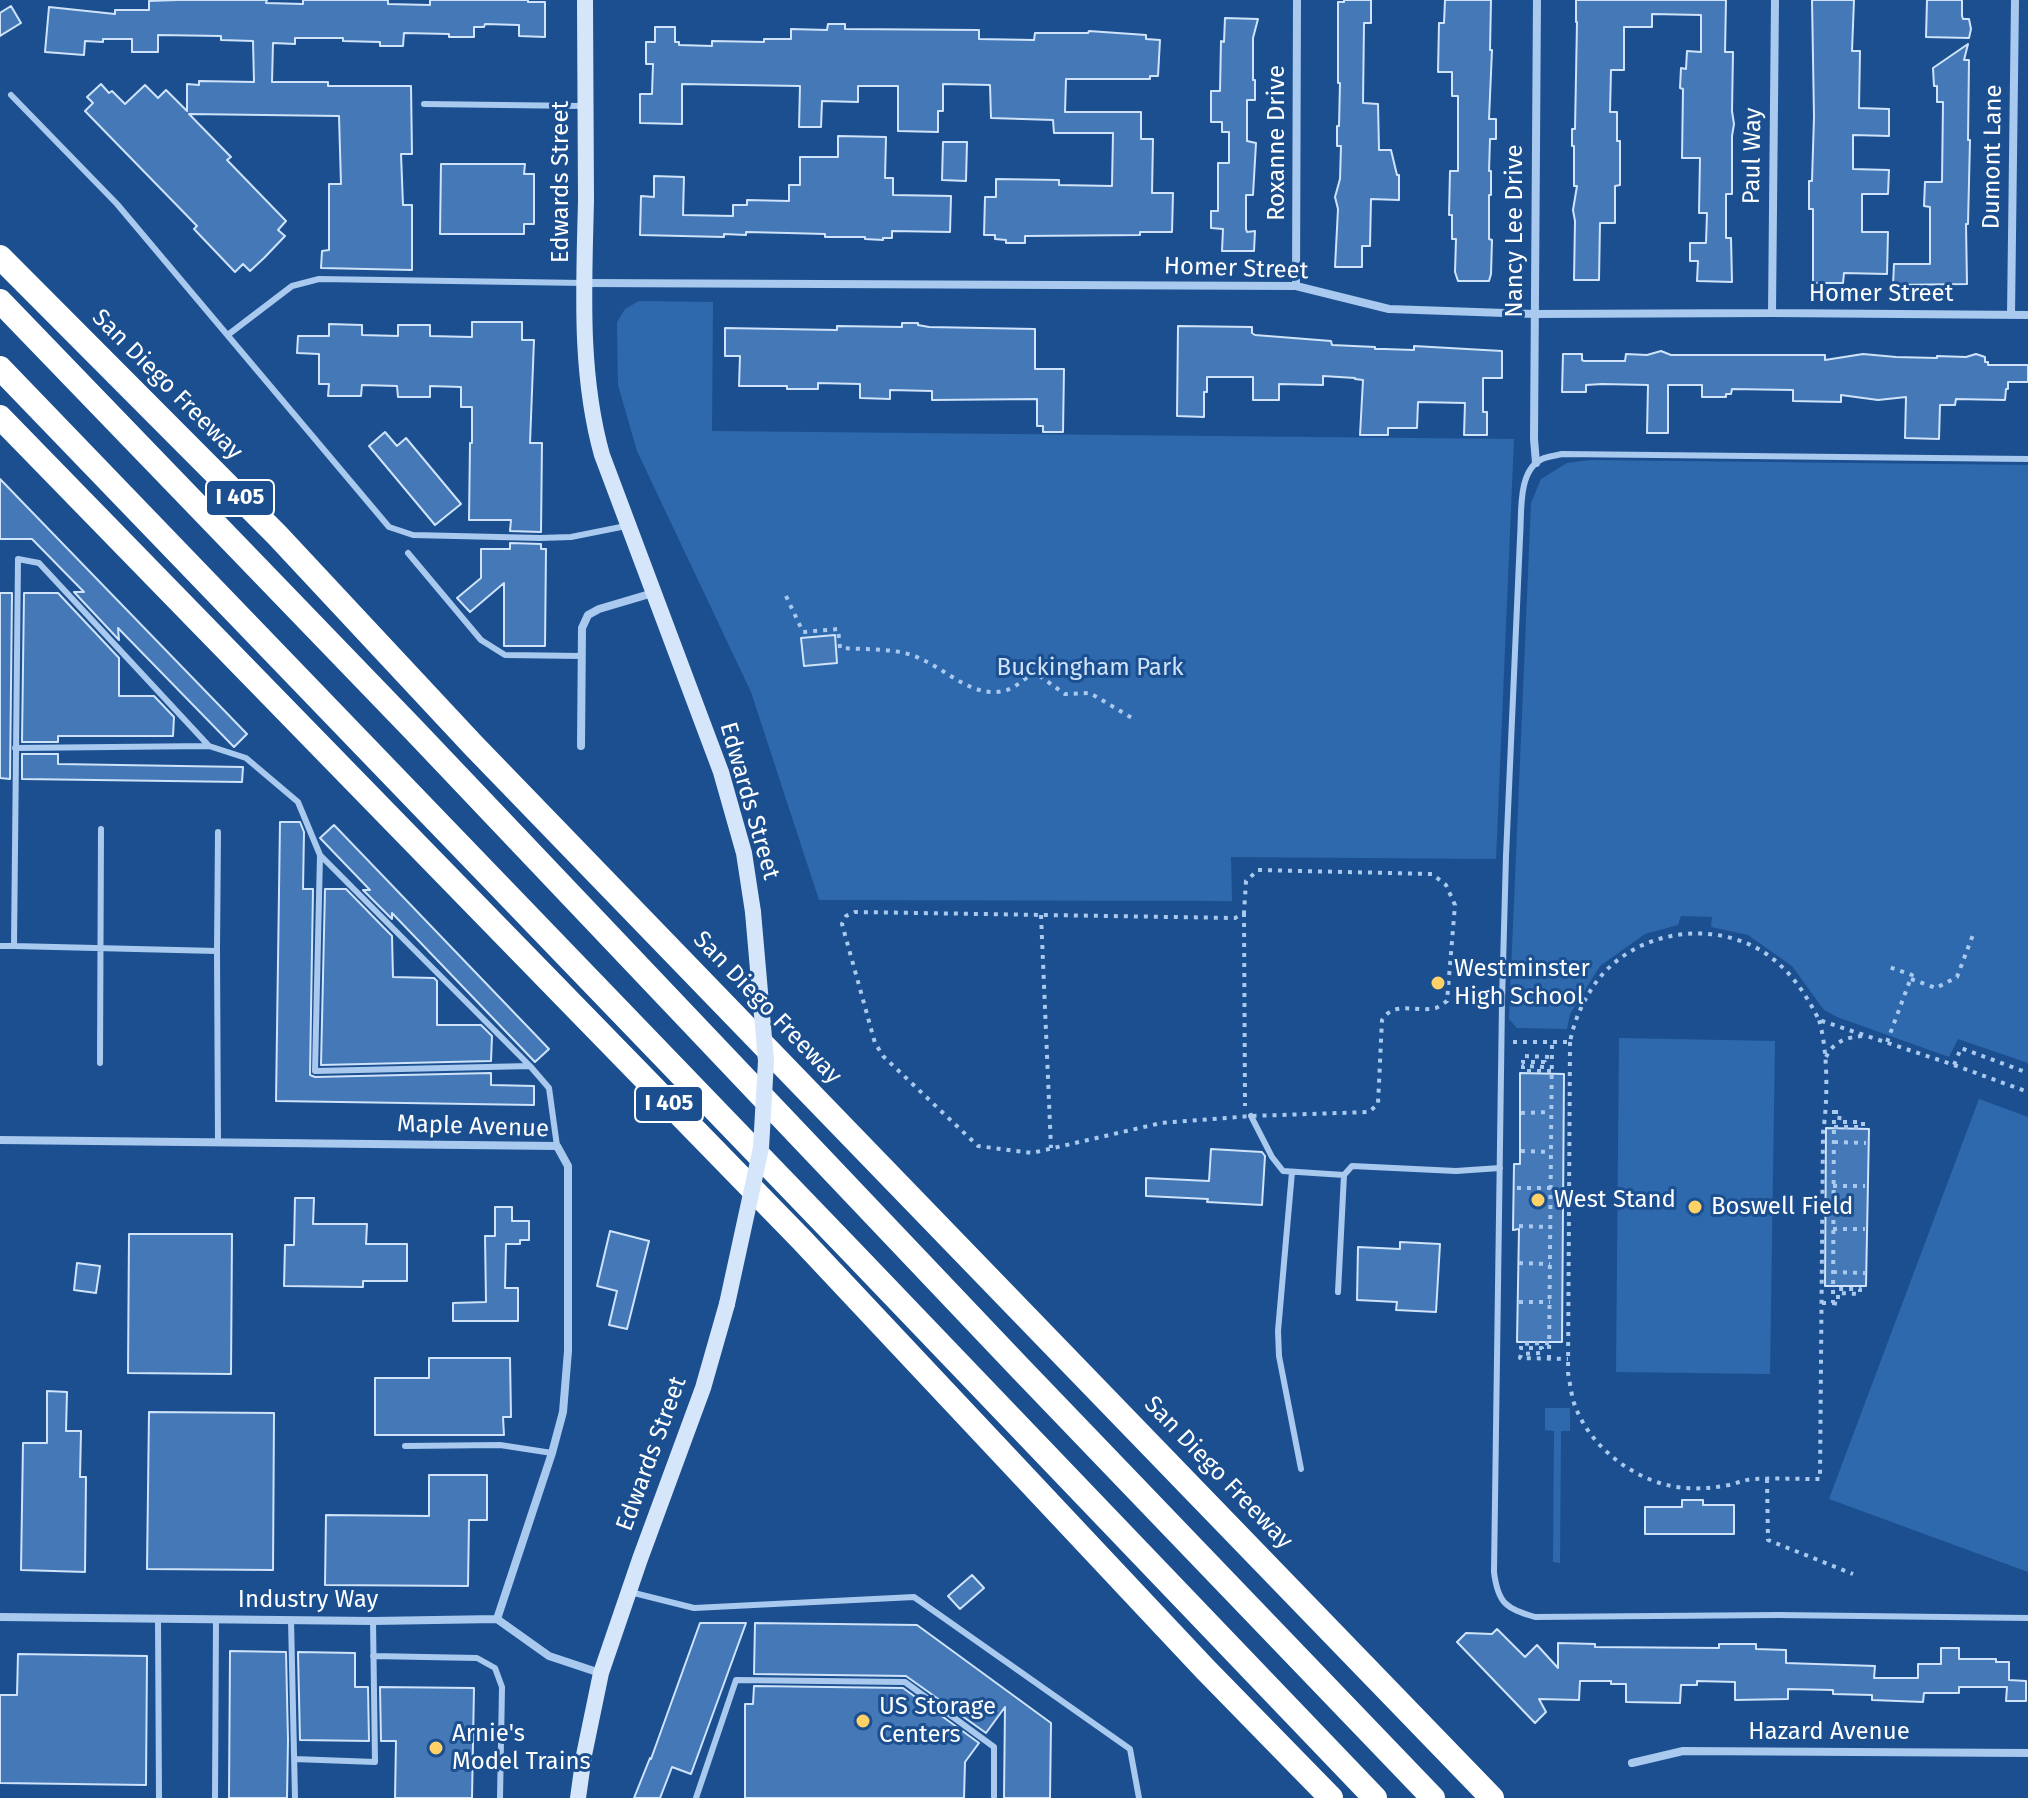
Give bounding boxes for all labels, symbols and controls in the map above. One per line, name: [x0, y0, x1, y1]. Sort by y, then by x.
street label: Roxanne Drive: [1263, 65, 1291, 221]
street label: Dumont Lane: [1977, 84, 2009, 230]
street label: Edwards Street: [547, 101, 575, 263]
street label: Paul Way: [1738, 107, 1768, 205]
street label: Nancy Lee Drive: [1501, 144, 1529, 318]
street label: Homer Street: [1163, 252, 1309, 286]
street label: Homer Street: [1809, 280, 1953, 308]
street label: San Diego Freeway: [86, 304, 248, 466]
road number: I 405: [206, 480, 274, 516]
park label: Buckingham Park: [997, 654, 1183, 682]
street label: Edwards Street: [713, 719, 785, 883]
street label: San Diego Freeway: [687, 926, 847, 1090]
place label: Westminster High School: [1454, 955, 1590, 1011]
marker: Westminster High School: [1429, 974, 1447, 992]
road number: I 405: [635, 1086, 703, 1122]
street label: Maple Avenue: [397, 1110, 549, 1144]
place label: West Stand: [1554, 1186, 1676, 1214]
marker: West Stand: [1529, 1191, 1547, 1209]
place label: Boswell Field: [1711, 1193, 1853, 1221]
marker: Boswell Field: [1686, 1198, 1704, 1216]
street label: Edwards Street: [611, 1373, 693, 1535]
street label: San Diego Freeway: [1138, 1391, 1298, 1555]
street label: Industry Way: [238, 1586, 378, 1614]
place label: US Storage Centers: [879, 1693, 996, 1749]
marker: US Storage Centers: [854, 1712, 872, 1730]
street label: Hazard Avenue: [1748, 1718, 1910, 1746]
place label: Arnie's Model Trains: [452, 1720, 591, 1776]
marker: Arnie's Model Trains: [427, 1739, 445, 1757]

